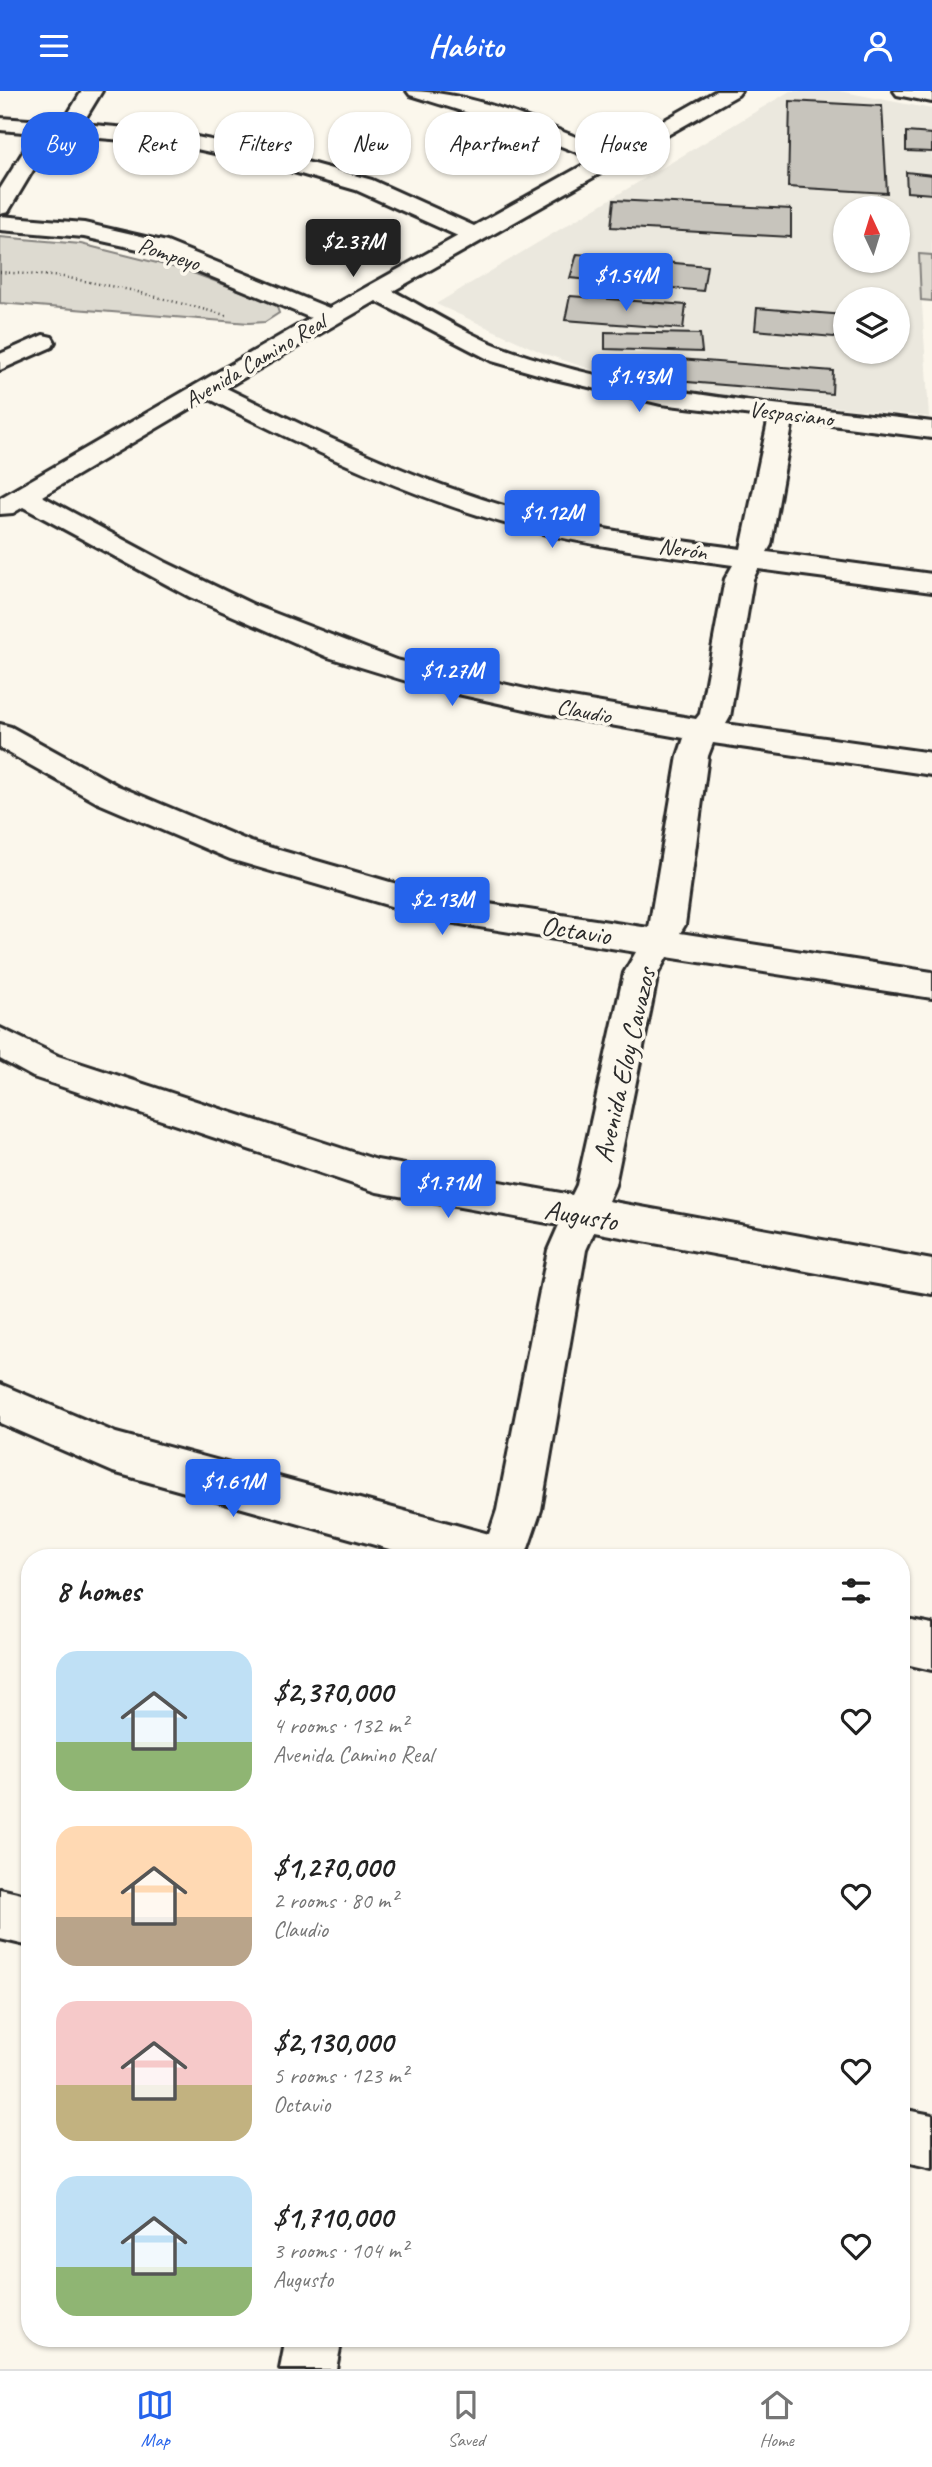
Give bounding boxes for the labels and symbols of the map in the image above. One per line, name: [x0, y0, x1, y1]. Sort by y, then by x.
north arrow: [833, 196, 910, 273]
pin: $2.37M: [296, 219, 410, 279]
street label: Pompeyo: [135, 230, 205, 278]
pin: $1.54M: [569, 253, 683, 313]
street label: Avenida Camino Real: [179, 305, 335, 415]
pin: $1.43M: [582, 355, 696, 414]
street label: Vespasiano: [747, 394, 838, 434]
pin: $1.12M: [495, 491, 609, 550]
street label: Nerón: [657, 531, 710, 567]
pin: $1.27M: [395, 649, 509, 708]
street label: Claudio: [554, 692, 616, 731]
pin: $2.13M: [385, 877, 499, 937]
street label: Octavio: [539, 907, 615, 953]
street label: Avenida Eloy Cavazos: [585, 962, 664, 1166]
pin: $1.71M: [391, 1161, 505, 1220]
street label: Augusto: [542, 1191, 622, 1239]
pin: $1.61M: [176, 1459, 290, 1519]

